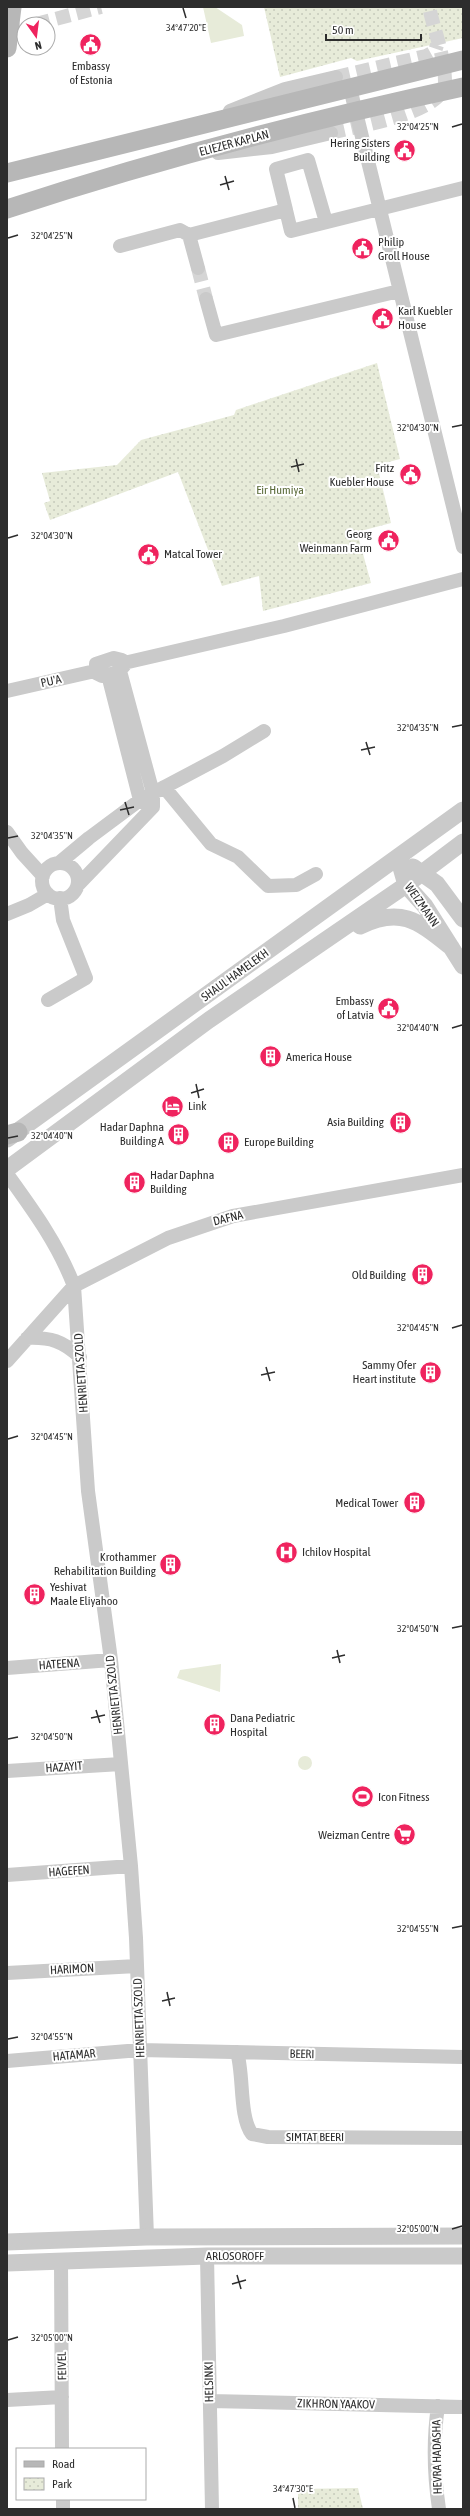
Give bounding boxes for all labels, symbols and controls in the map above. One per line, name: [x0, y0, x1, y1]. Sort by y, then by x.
north arrow: [16, 16, 56, 56]
scale bar: [326, 16, 421, 42]
text: 34°47'20"E: [166, 22, 207, 33]
text: 50 m: [332, 23, 354, 37]
public building icon: Embassy of Estonia: [78, 32, 104, 58]
text: N: [34, 39, 43, 52]
place label: Embassy of Estonia: [69, 59, 113, 87]
text: 32°04'25"N: [397, 121, 439, 132]
street label: ELIEZER KAPLAN: [198, 127, 270, 159]
place label: Hering Sisters Building: [330, 136, 391, 164]
public building icon: Hering Sisters Building: [392, 137, 418, 163]
text: 32°04'25"N: [31, 230, 73, 241]
place label: Philip Groll House: [378, 235, 430, 263]
public building icon: Philip Groll House: [349, 236, 375, 262]
place label: Karl Kuebler House: [398, 304, 453, 332]
public building icon: Karl Kuebler House: [370, 305, 396, 331]
text: 32°04'30"N: [397, 422, 439, 433]
place label: Fritz Kuebler House: [330, 461, 395, 489]
public building icon: Fritz Kuebler House: [397, 462, 423, 488]
park label: Eir Humiya: [256, 483, 304, 497]
place label: Georg Weinmann Farm: [300, 527, 373, 555]
public building icon: Georg Weinmann Farm: [375, 528, 401, 554]
text: 32°04'30"N: [31, 530, 73, 541]
public building icon: Matcal Tower: [136, 541, 162, 567]
place label: Matcal Tower: [164, 547, 222, 561]
street label: PU'A: [39, 672, 63, 690]
text: 32°04'35"N: [397, 722, 439, 733]
text: 32°04'35"N: [31, 830, 73, 841]
street label: WEIZMANN: [402, 880, 442, 930]
street label: SHAUL HAMELEKH: [199, 946, 271, 1004]
place label: Embassy of Latvia: [336, 994, 374, 1022]
public building icon: Embassy of Latvia: [376, 995, 402, 1021]
text: 32°04'40"N: [397, 1022, 439, 1033]
building icon: America House: [257, 1044, 283, 1070]
place label: America House: [286, 1050, 352, 1064]
hotel icon: Link: [160, 1093, 186, 1119]
place label: Link: [188, 1099, 207, 1113]
building icon: Asia Building: [387, 1109, 413, 1135]
place label: Asia Building: [327, 1115, 385, 1129]
place label: Hadar Daphna Building A: [100, 1120, 164, 1148]
building icon: Hadar Daphna Building A: [166, 1121, 192, 1147]
building icon: Europe Building: [216, 1129, 242, 1155]
text: 32°04'40"N: [31, 1130, 73, 1141]
place label: Europe Building: [244, 1135, 314, 1149]
place label: Hadar Daphna Building: [150, 1168, 214, 1196]
building icon: Hadar Daphna Building: [122, 1169, 148, 1195]
street label: DAFNA: [212, 1208, 245, 1228]
building icon: Old Building: [409, 1262, 435, 1288]
place label: Old Building: [352, 1268, 407, 1282]
text: 32°04'45"N: [397, 1322, 439, 1333]
street label: HENRIETTA SZOLD: [71, 1332, 91, 1413]
place label: Sammy Ofer Heart institute: [352, 1358, 416, 1386]
building icon: Sammy Ofer Heart institute: [418, 1359, 444, 1385]
text: 32°04'45"N: [31, 1431, 73, 1442]
building icon: Medical Tower: [401, 1490, 427, 1516]
place label: Medical Tower: [335, 1496, 398, 1510]
hospital icon: Ichilov Hospital: [274, 1539, 300, 1565]
place label: Ichilov Hospital: [302, 1545, 372, 1559]
place label: Krothammer Rehabilitation Building: [54, 1550, 157, 1578]
building icon: Krothammer Rehabilitation Building: [158, 1551, 184, 1577]
place label: Yeshivat Maale Eliyahoo: [50, 1580, 118, 1608]
building icon: Yeshivat Maale Eliyahoo: [22, 1581, 48, 1607]
text: 32°04'50"N: [397, 1623, 439, 1634]
street label: HENRIETTA SZOLD: [103, 1654, 125, 1735]
street label: HATEENA: [38, 1656, 80, 1672]
place label: Dana Pediatric Hospital: [230, 1711, 295, 1739]
building icon: Dana Pediatric Hospital: [201, 1712, 227, 1738]
text: 32°04'50"N: [31, 1731, 73, 1742]
street label: HAZAYIT: [45, 1759, 84, 1775]
sports icon: Icon Fitness: [350, 1784, 376, 1810]
place label: Icon Fitness: [378, 1790, 429, 1804]
supermarket icon: Weizman Centre: [392, 1822, 418, 1848]
place label: Weizman Centre: [318, 1828, 390, 1842]
street label: HAGEFEN: [48, 1863, 90, 1879]
text: 32°04'55"N: [397, 1923, 439, 1934]
street label: HARIMON: [50, 1961, 94, 1977]
street label: HENRIETTA SZOLD: [131, 1978, 147, 2058]
text: 32°04'55"N: [31, 2031, 73, 2042]
street label: HATAMAR: [52, 2046, 96, 2064]
street label: BEERI: [289, 2047, 315, 2061]
street label: SIMTAT BEERI: [286, 2130, 344, 2144]
text: 32°05'00"N: [397, 2223, 439, 2234]
street label: ARLOSOROFF: [206, 2249, 264, 2263]
text: 32°05'00"N: [31, 2332, 73, 2343]
street label: FEIVEL: [55, 2351, 69, 2380]
street label: HELSINKI: [202, 2361, 216, 2403]
street label: ZIKHRON YAAKOV: [297, 2396, 375, 2412]
street label: HEVRA HADASHA: [429, 2419, 445, 2495]
legend: [16, 2448, 146, 2500]
text: Road: [52, 2457, 75, 2471]
text: Park: [52, 2477, 73, 2491]
text: 34°47'30"E: [273, 2483, 314, 2494]

